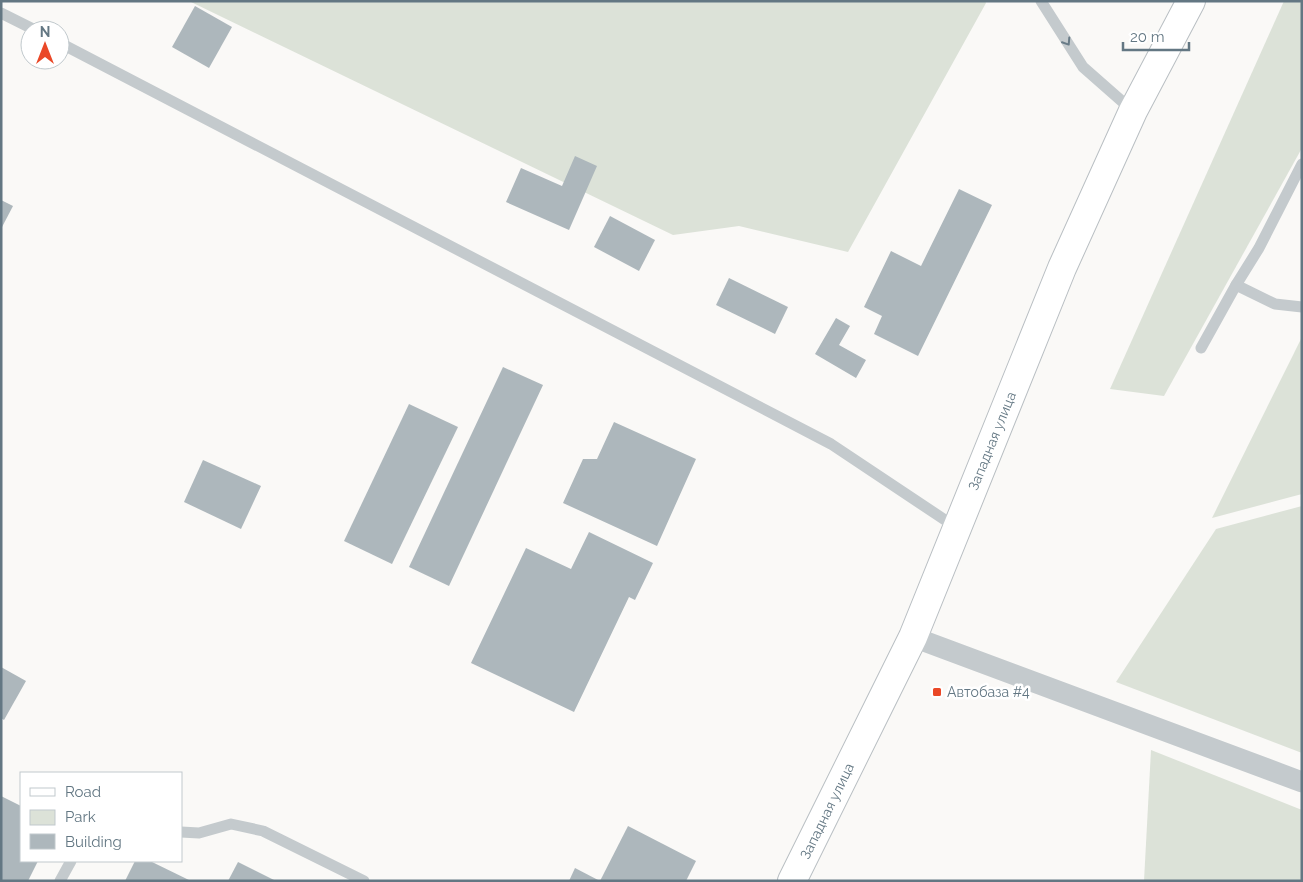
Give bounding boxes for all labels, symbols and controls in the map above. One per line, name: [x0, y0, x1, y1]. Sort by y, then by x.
north arrow: [20, 20, 70, 70]
scale bar: [1123, 20, 1189, 52]
text: N: [40, 24, 50, 40]
text: 20 m: [1130, 28, 1165, 46]
one-way arrow: [1061, 37, 1071, 46]
street label: Западная улица: [965, 389, 1019, 493]
place label: Автобаза #4: [947, 684, 1030, 700]
marker: Автобаза #4: [931, 686, 943, 698]
street label: Западная улица: [797, 760, 857, 862]
legend: [20, 772, 182, 862]
text: Road: [65, 783, 101, 801]
text: Park: [65, 808, 96, 826]
text: Building: [65, 833, 122, 851]

